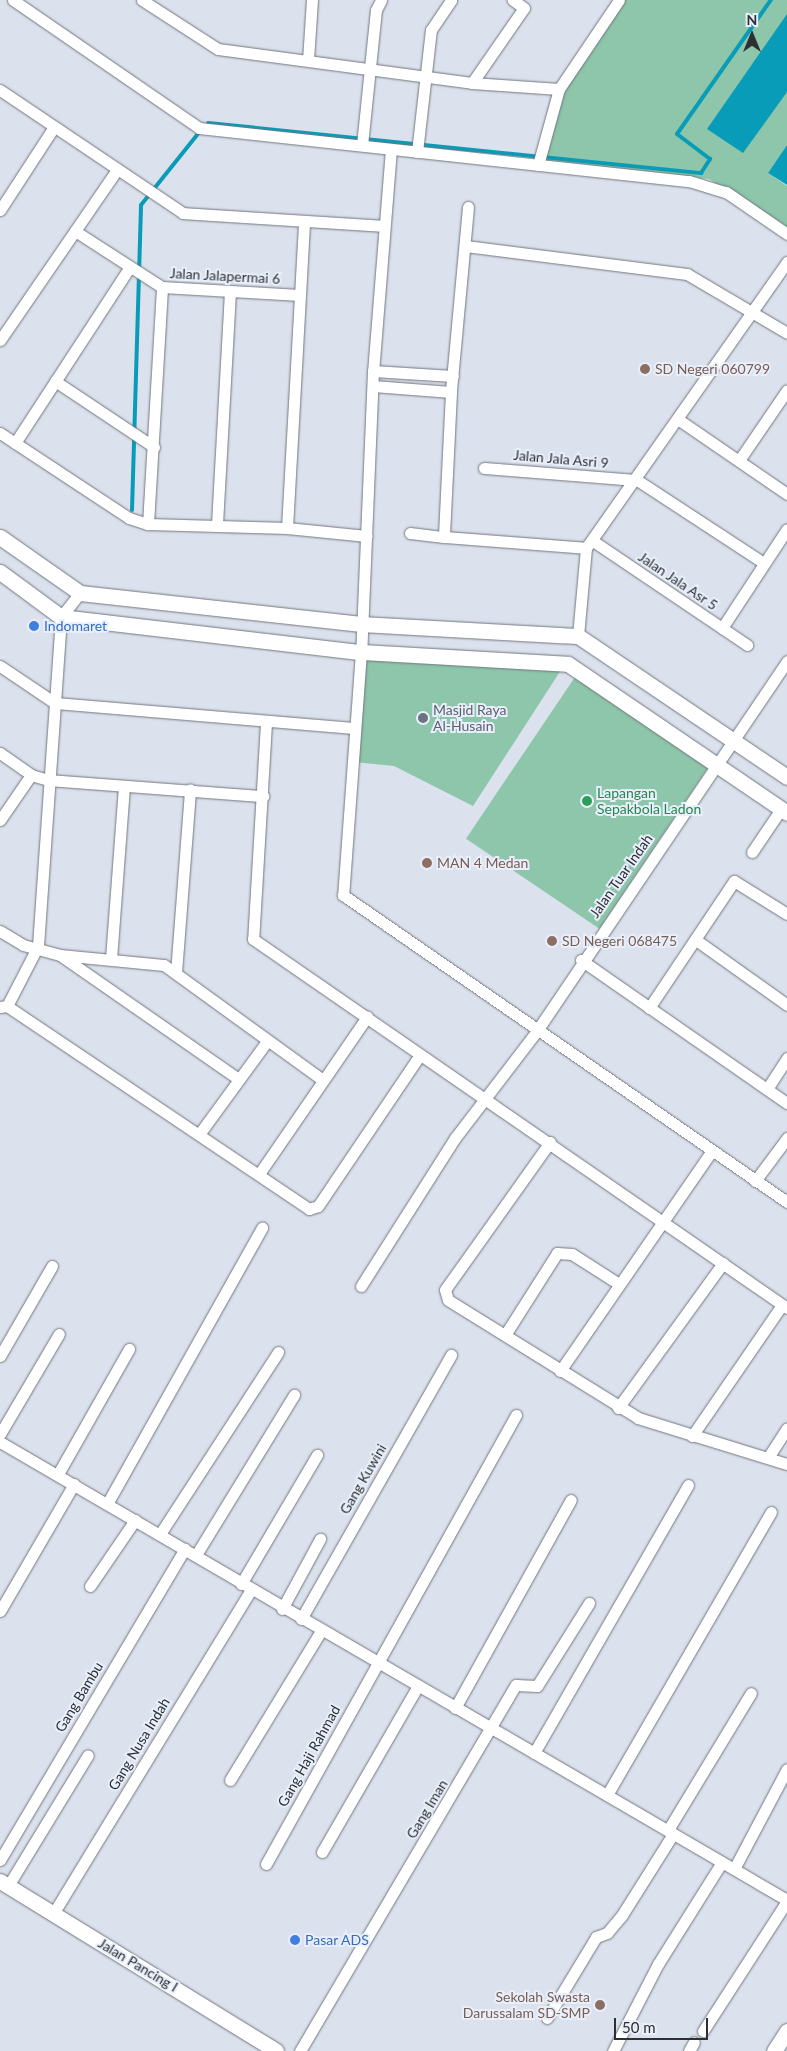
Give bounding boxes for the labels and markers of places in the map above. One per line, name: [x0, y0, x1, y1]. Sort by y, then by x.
place label: SD Negeri 060799: [655, 361, 770, 377]
marker: SD Negeri 060799: [639, 363, 651, 375]
place label: Indomaret: [44, 618, 107, 634]
marker: Indomaret: [28, 620, 40, 632]
place label: Masjid Raya Al-Husain: [433, 702, 506, 734]
marker: Masjid Raya Al-Husain: [417, 712, 429, 724]
place label: Lapangan Sepakbola Ladon: [597, 785, 701, 818]
marker: Lapangan Sepakbola Ladon: [581, 795, 593, 807]
place label: MAN 4 Medan: [437, 855, 528, 871]
marker: MAN 4 Medan: [421, 857, 433, 869]
place label: SD Negeri 068475: [562, 933, 677, 949]
marker: SD Negeri 068475: [546, 935, 558, 947]
place label: Pasar ADS: [305, 1932, 370, 1948]
marker: Pasar ADS: [289, 1934, 301, 1946]
place label: Sekolah Swasta Darussalam SD-SMP: [463, 1989, 590, 2021]
marker: Sekolah Swasta Darussalam SD-SMP: [594, 1999, 606, 2011]

